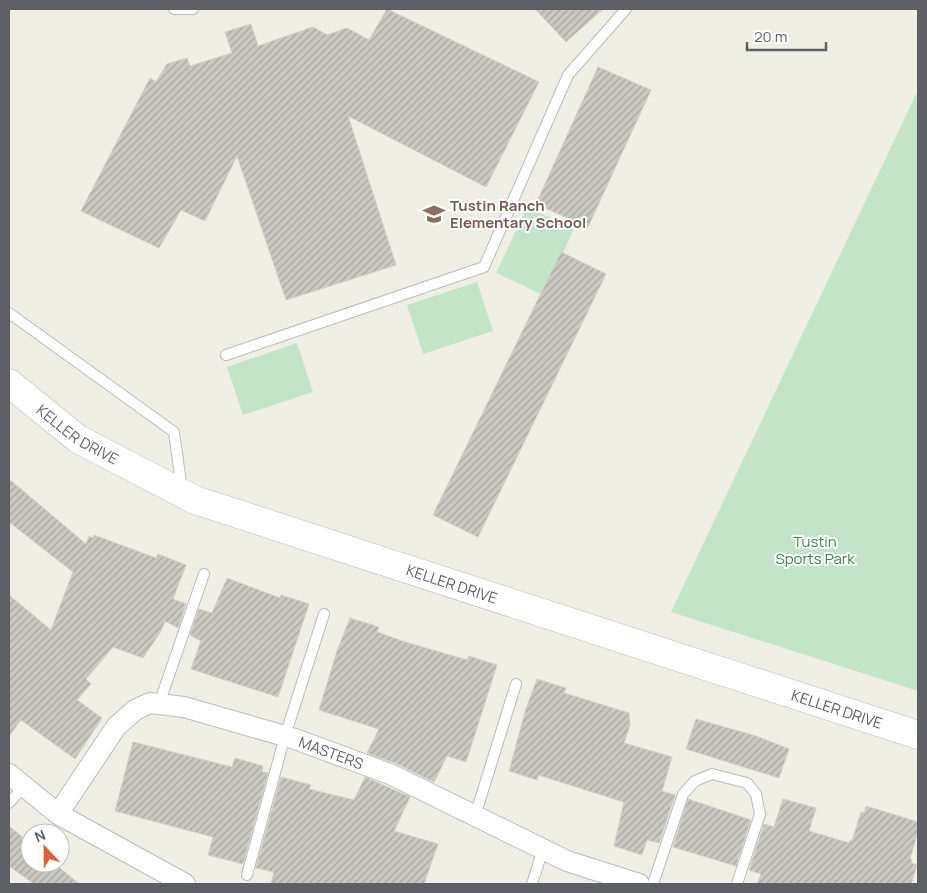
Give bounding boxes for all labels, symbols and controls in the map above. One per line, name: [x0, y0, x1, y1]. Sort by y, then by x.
scale bar: [747, 20, 826, 52]
text: 20 m: [754, 26, 787, 47]
place label: Tustin Ranch Elementary School: [450, 195, 586, 233]
school or university icon: Tustin Ranch Elementary School: [421, 201, 447, 227]
street label: KELLER DRIVE: [32, 399, 122, 469]
park label: Tustin Sports Park: [775, 531, 855, 569]
street label: KELLER DRIVE: [404, 559, 500, 608]
street label: KELLER DRIVE: [789, 684, 885, 733]
street label: MASTERS: [296, 731, 366, 774]
north arrow: [20, 823, 70, 873]
text: N: [32, 825, 48, 846]

